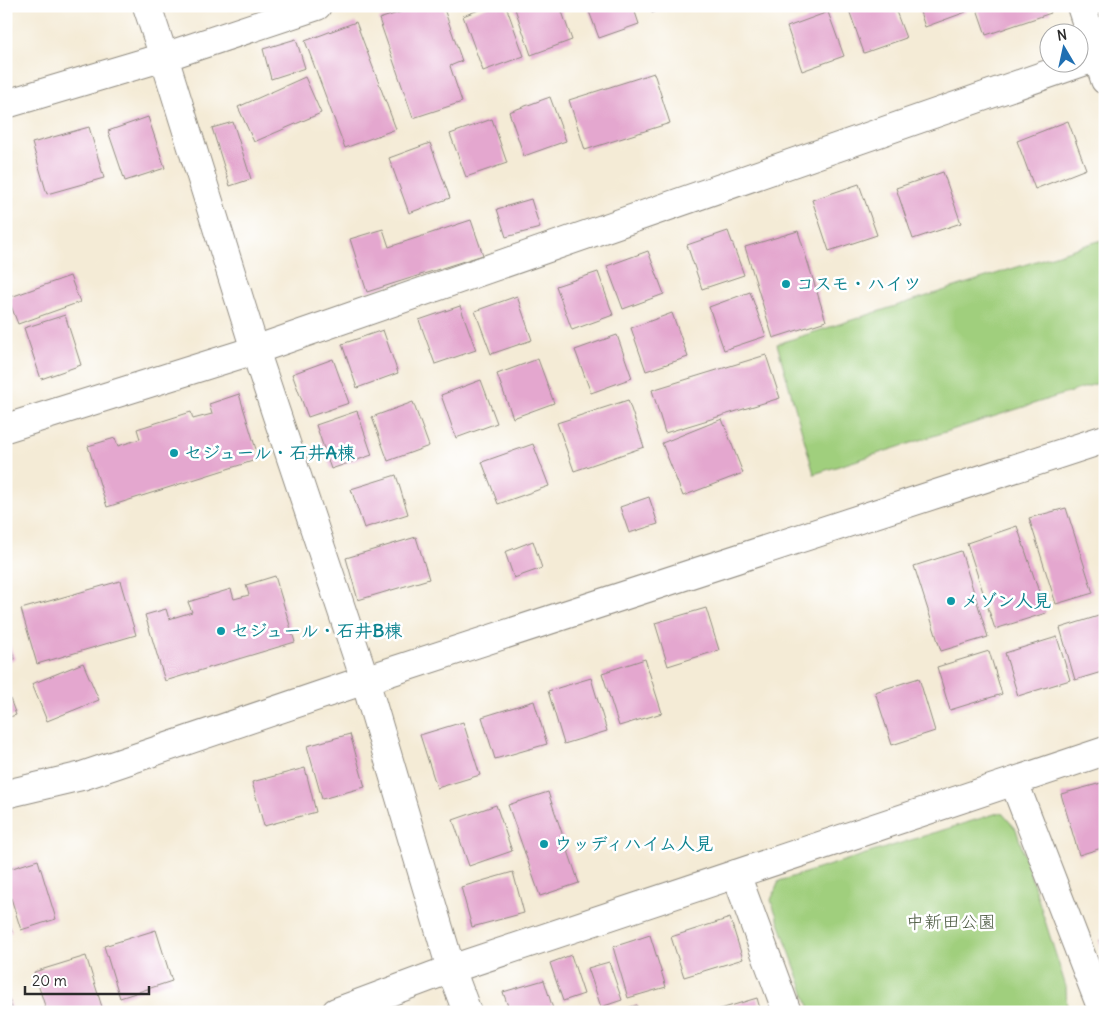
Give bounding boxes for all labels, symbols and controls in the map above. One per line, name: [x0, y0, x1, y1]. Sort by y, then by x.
north arrow: [1038, 22, 1088, 72]
text: N: [1056, 26, 1068, 45]
place label: コスモ・ハイツ: [796, 272, 921, 295]
marker: コスモ・ハイツ: [780, 278, 792, 290]
place label: セジュール・石井A棟: [184, 441, 355, 464]
marker: セジュール・石井A棟: [168, 447, 180, 459]
place label: メゾン人見: [961, 589, 1051, 612]
marker: メゾン人見: [945, 595, 957, 607]
place label: セジュール・石井B棟: [231, 619, 402, 642]
marker: セジュール・石井B棟: [215, 625, 227, 637]
place label: ウッディハイム人見: [554, 832, 713, 855]
marker: ウッディハイム人見: [538, 838, 550, 850]
park label: 中新田公園: [906, 910, 996, 933]
scale bar: [25, 963, 149, 995]
text: 20 m: [32, 971, 67, 990]

